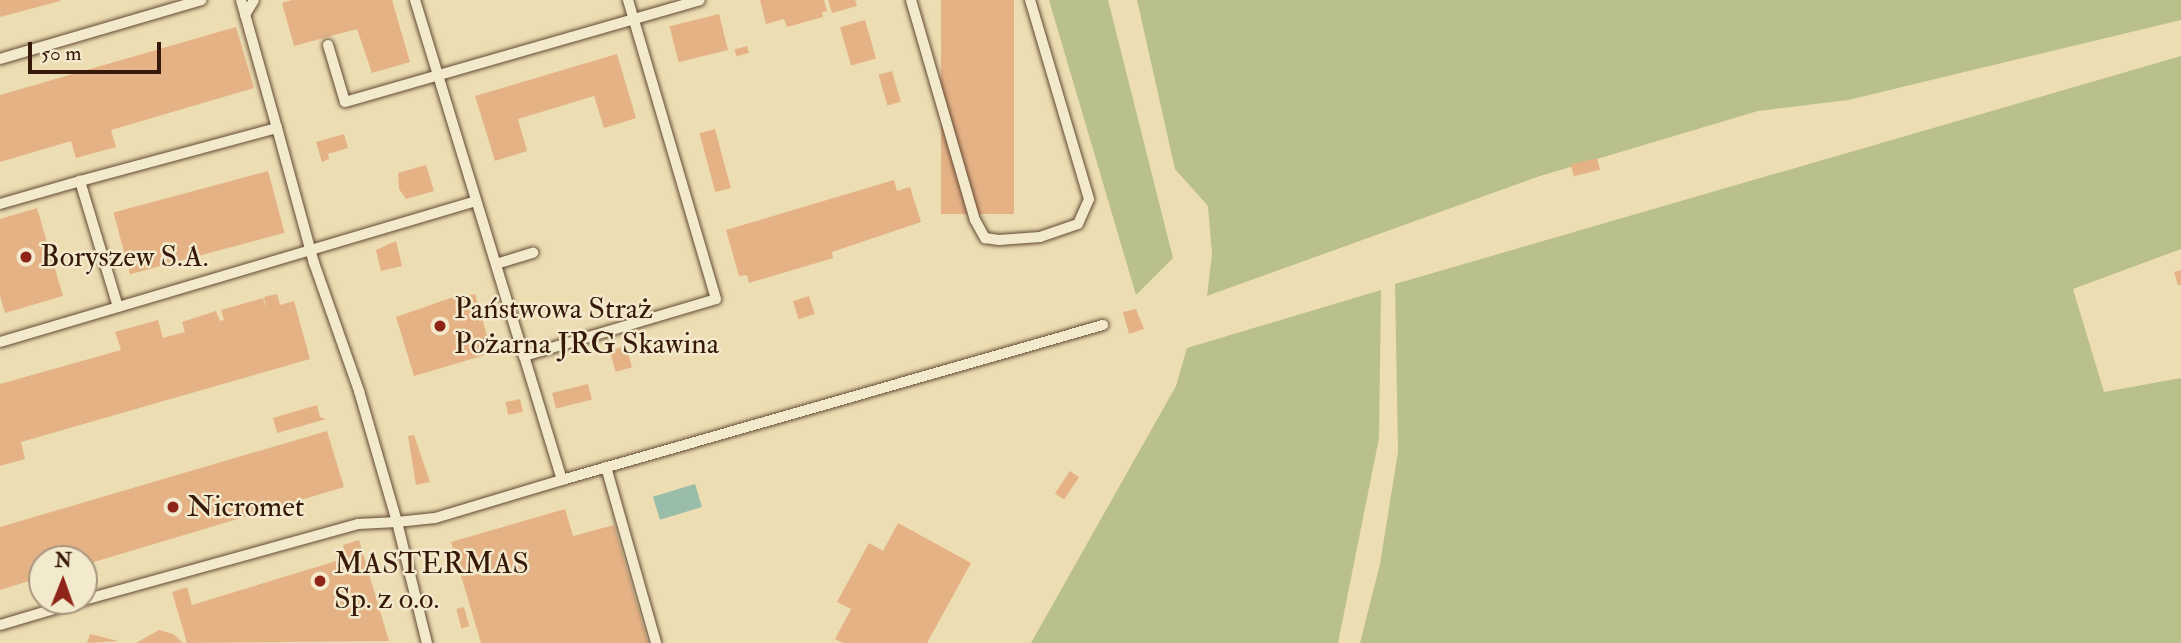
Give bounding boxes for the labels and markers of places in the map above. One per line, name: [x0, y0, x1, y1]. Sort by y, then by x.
place label: Boryszew S.A.: [40, 239, 209, 275]
marker: Boryszew S.A.: [18, 249, 34, 265]
place label: Państwowa Straż Pożarna JRG Skawina: [454, 291, 719, 362]
marker: Państwowa Straż Pożarna JRG Skawina: [432, 318, 448, 334]
place label: Nicromet: [187, 489, 305, 525]
marker: Nicromet: [165, 499, 181, 515]
place label: MASTERMAS Sp. z o.o.: [334, 546, 529, 616]
marker: MASTERMAS Sp. z o.o.: [312, 573, 328, 589]

